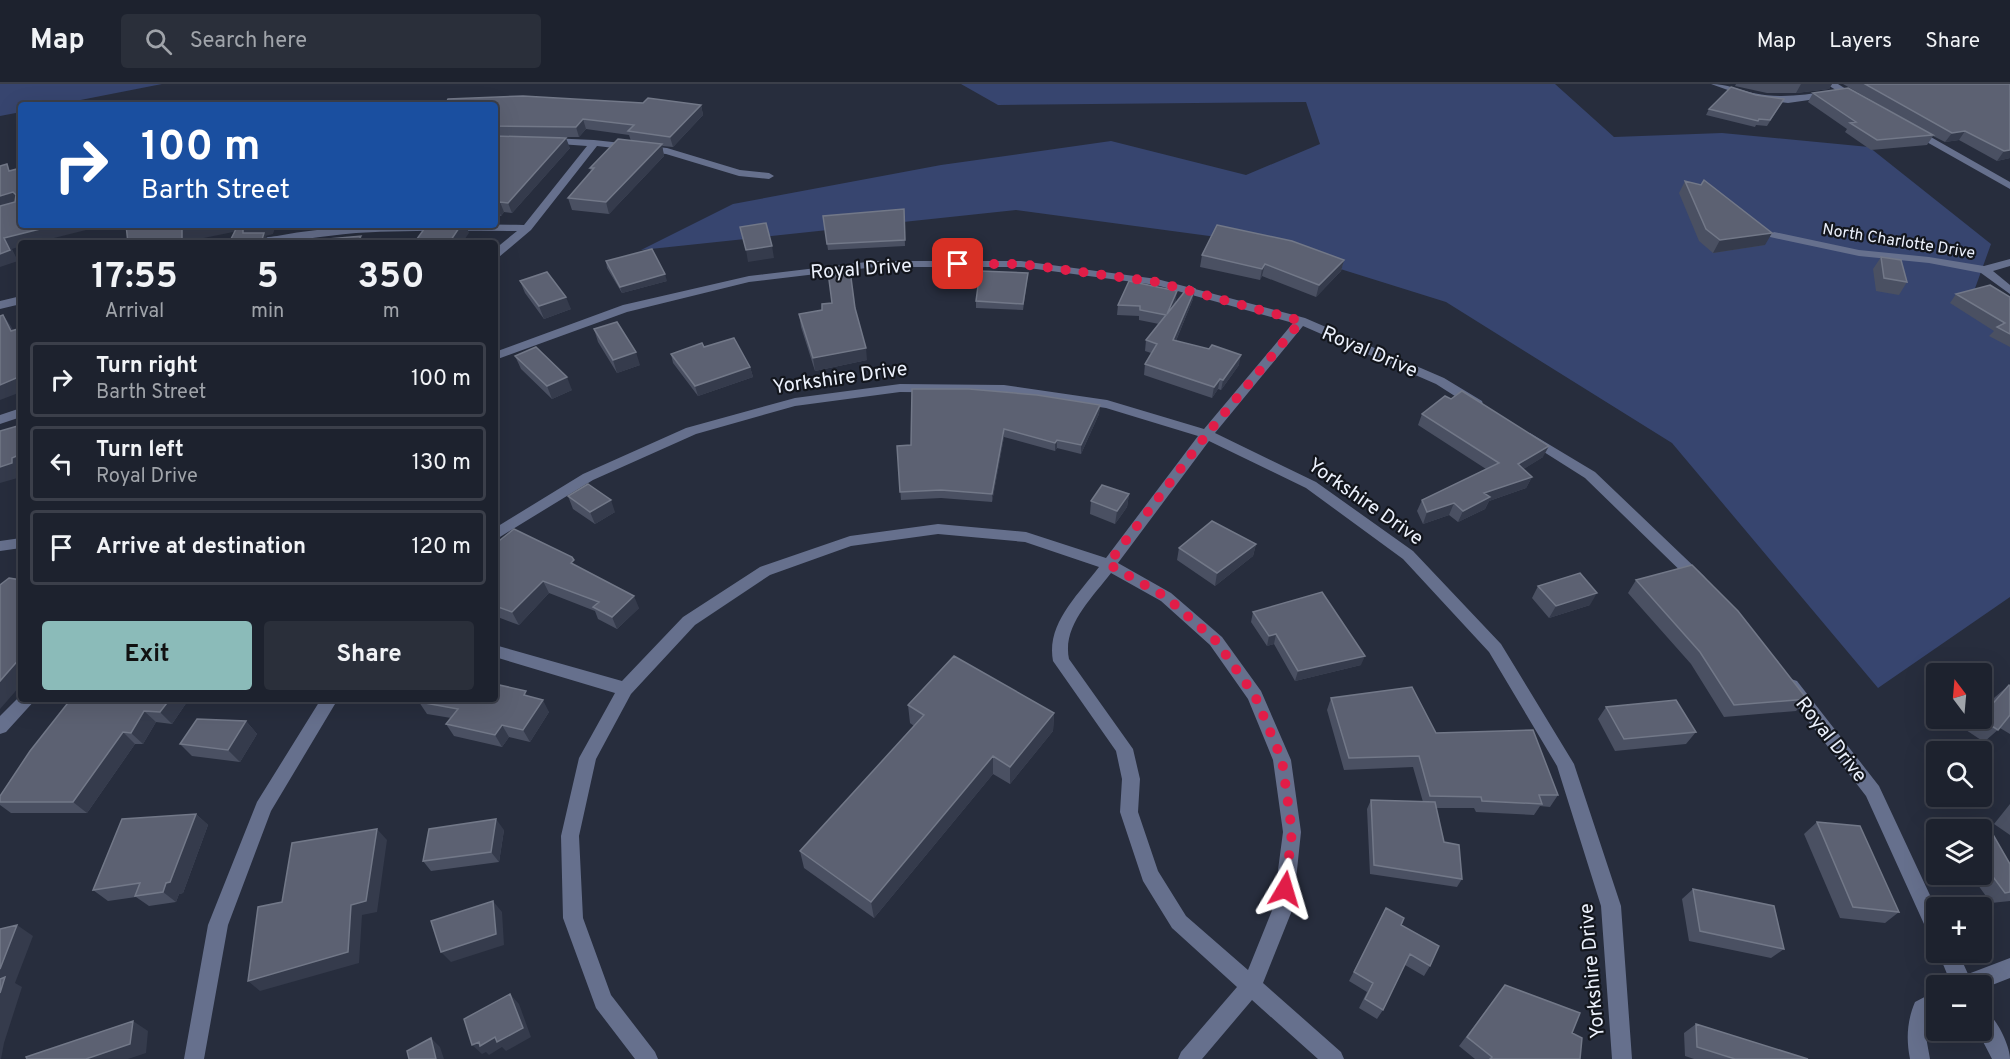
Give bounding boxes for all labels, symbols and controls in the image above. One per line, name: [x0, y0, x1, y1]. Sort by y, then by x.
search box: [121, 14, 541, 68]
text: Map: [30, 23, 85, 59]
icon: search: [142, 25, 175, 58]
text: Search here: [190, 28, 307, 55]
text: Map: [1757, 28, 1796, 55]
text: Layers: [1829, 28, 1892, 55]
text: Share: [1925, 28, 1980, 55]
text: 100 m: [141, 122, 260, 175]
icon: right: [42, 126, 120, 204]
text: Barth Street: [141, 174, 290, 208]
street label: North Charlotte Drive: [1821, 220, 1976, 264]
pin: [932, 238, 983, 289]
icon: arrive: [941, 247, 974, 280]
street label: Royal Drive: [809, 253, 913, 287]
text: 17:55: [91, 255, 178, 301]
text: 5: [257, 255, 279, 301]
text: 350: [358, 255, 425, 301]
text: Arrival: [105, 299, 164, 325]
text: min: [251, 299, 284, 325]
text: m: [383, 299, 400, 325]
street label: Royal Drive: [1317, 321, 1421, 385]
text: Turn right: [96, 353, 198, 380]
street label: Yorkshire Drive: [771, 357, 909, 401]
icon: right: [45, 363, 78, 396]
text: 100 m: [411, 366, 471, 393]
text: Barth Street: [96, 380, 206, 406]
text: Turn left: [96, 437, 184, 464]
icon: left: [45, 447, 78, 480]
text: 130 m: [412, 450, 471, 477]
street label: Yorkshire Drive: [1302, 453, 1428, 552]
text: Royal Drive: [96, 464, 198, 490]
icon: arrive: [45, 531, 78, 564]
text: Arrive at destination: [96, 534, 306, 561]
text: 120 m: [411, 534, 471, 561]
button: Exit: [42, 621, 252, 690]
button: Share: [264, 621, 474, 690]
north arrow: [1926, 663, 1992, 729]
map controls: [1926, 663, 1992, 1041]
street label: Royal Drive: [1789, 692, 1872, 788]
button: search: [1926, 741, 1992, 807]
button: layers: [1926, 819, 1992, 885]
position arrow: [1253, 857, 1317, 921]
button: +: [1926, 897, 1992, 963]
street label: Yorkshire Drive: [1574, 902, 1612, 1040]
button: −: [1926, 975, 1992, 1041]

